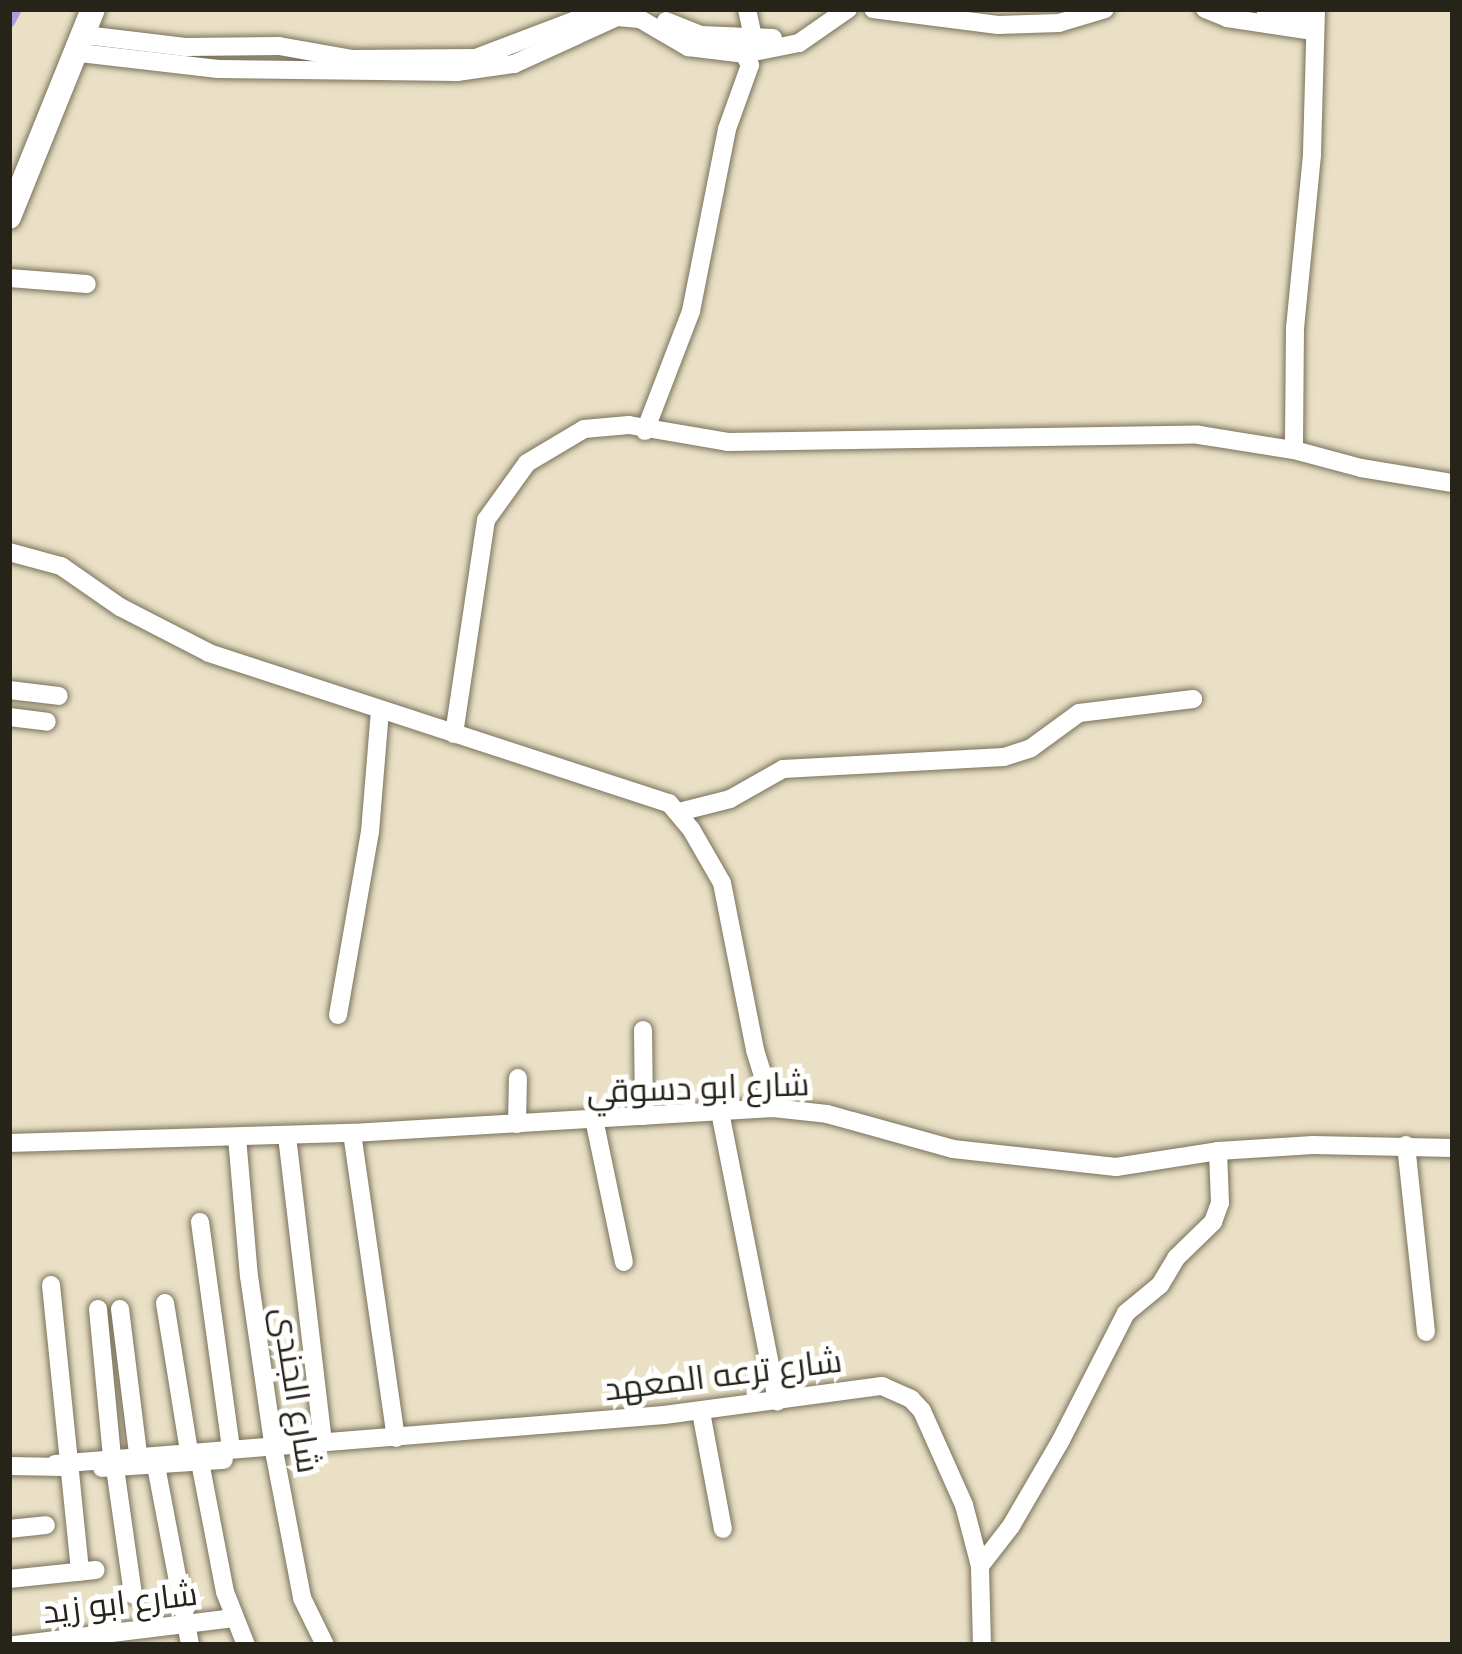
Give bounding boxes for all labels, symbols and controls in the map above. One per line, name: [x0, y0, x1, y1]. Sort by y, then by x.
street label: شارع ابو دسوقي: [586, 1063, 810, 1111]
street label: شارع الجندى: [264, 1304, 330, 1476]
street label: شارع ترعه المعهد: [602, 1340, 844, 1408]
street label: شارع ابو زيد: [40, 1573, 200, 1631]

